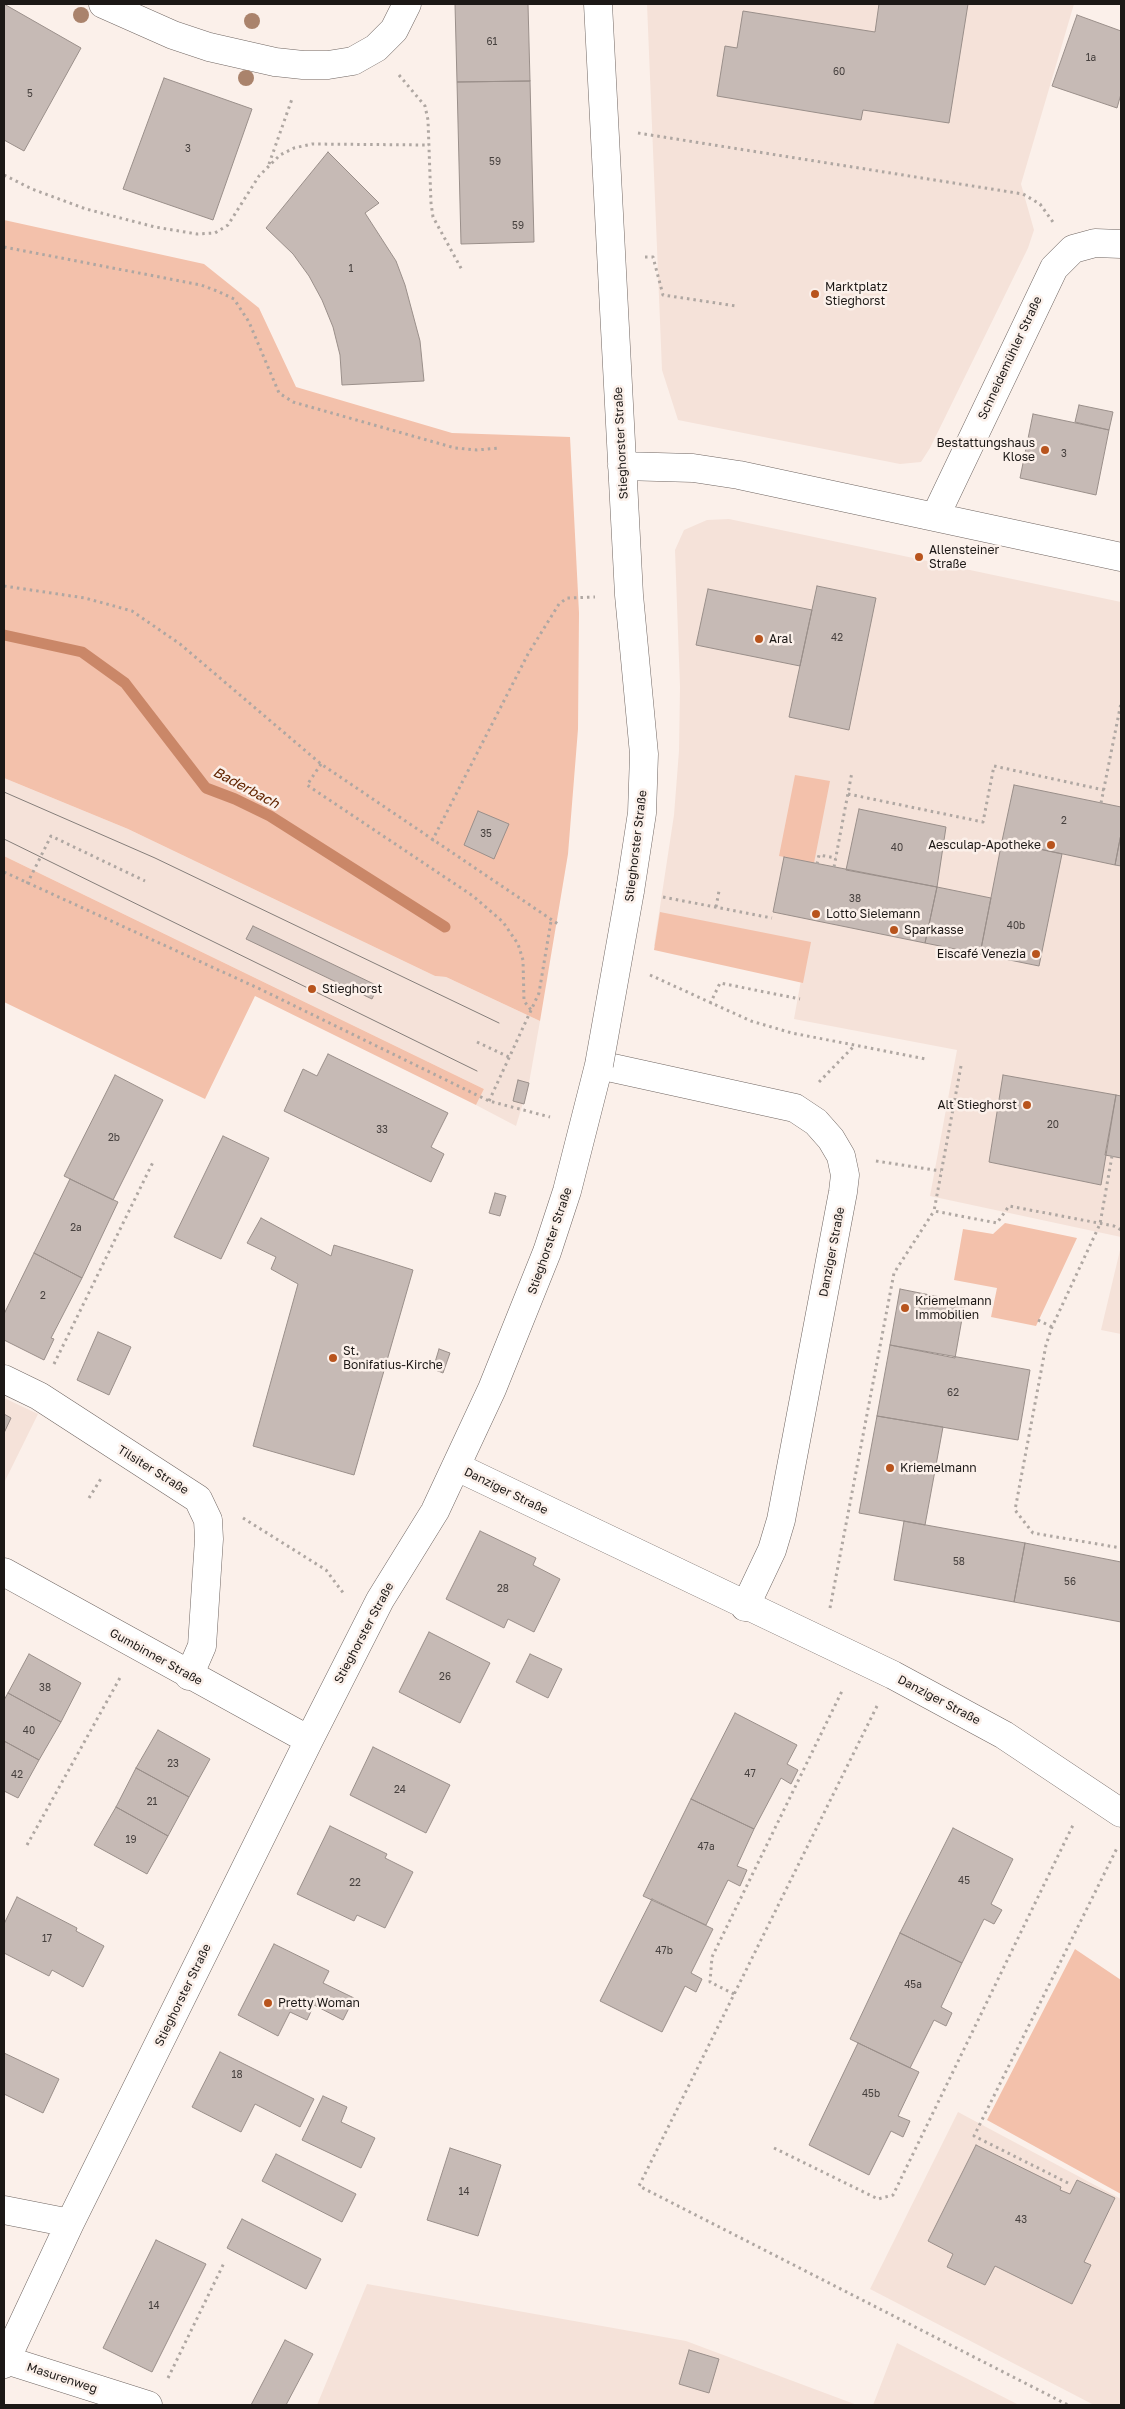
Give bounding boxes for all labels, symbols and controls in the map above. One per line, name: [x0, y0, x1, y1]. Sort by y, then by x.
house number: 61: [487, 36, 497, 48]
house number: 1a: [1086, 52, 1096, 64]
house number: 60: [833, 66, 845, 78]
house number: 5: [27, 88, 33, 100]
house number: 3: [185, 143, 191, 155]
house number: 59: [489, 156, 501, 168]
house number: 59: [512, 220, 524, 232]
house number: 1: [349, 263, 353, 275]
place label: Marktplatz Stieghorst: [825, 280, 888, 308]
marker: Marktplatz Stieghorst: [809, 288, 821, 300]
street label: Schneidemühler Straße: [975, 294, 1045, 422]
street label: Stieghorster Straße: [611, 387, 631, 499]
place label: Bestattungshaus Klose: [937, 436, 1035, 464]
marker: Bestattungshaus Klose: [1039, 444, 1051, 456]
house number: 3: [1061, 448, 1067, 460]
place label: Allensteiner Straße: [929, 543, 999, 571]
marker: Allensteiner Straße: [913, 551, 925, 563]
place label: Aral: [769, 632, 792, 646]
house number: 42: [831, 632, 843, 644]
marker: Aral: [753, 633, 765, 645]
water label: Baderbach: [210, 764, 282, 812]
street label: Stieghorster Straße: [622, 789, 650, 903]
house number: 2: [1061, 815, 1067, 827]
house number: 35: [480, 828, 492, 840]
place label: Aesculap-Apotheke: [928, 838, 1041, 852]
marker: Aesculap-Apotheke: [1045, 839, 1057, 851]
house number: 40: [891, 842, 903, 854]
house number: 38: [849, 893, 861, 905]
place label: Lotto Sielemann: [826, 907, 920, 921]
marker: Lotto Sielemann: [810, 908, 822, 920]
house number: 40b: [1007, 920, 1025, 932]
place label: Sparkasse: [904, 923, 964, 937]
marker: Sparkasse: [888, 924, 900, 936]
place label: Eiscafé Venezia: [937, 947, 1026, 961]
marker: Eiscafé Venezia: [1030, 948, 1042, 960]
place label: Stieghorst: [322, 982, 382, 996]
marker: Stieghorst: [306, 983, 318, 995]
place label: Alt Stieghorst: [938, 1098, 1017, 1112]
marker: Alt Stieghorst: [1021, 1099, 1033, 1111]
house number: 20: [1047, 1119, 1059, 1131]
house number: 33: [376, 1124, 388, 1136]
house number: 2b: [108, 1132, 120, 1144]
street label: Stieghorster Straße: [525, 1186, 575, 1296]
street label: Danziger Straße: [816, 1206, 848, 1298]
house number: 2a: [70, 1222, 82, 1234]
house number: 2: [40, 1290, 46, 1302]
place label: Kriemelmann Immobilien: [915, 1294, 992, 1322]
marker: Kriemelmann Immobilien: [899, 1302, 911, 1314]
place label: St. Bonifatius-Kirche: [343, 1344, 443, 1372]
marker: St. Bonifatius-Kirche: [327, 1352, 339, 1364]
house number: 62: [947, 1387, 959, 1399]
street label: Tilsiter Straße: [115, 1442, 191, 1498]
place label: Kriemelmann: [900, 1461, 977, 1475]
marker: Kriemelmann: [884, 1462, 896, 1474]
street label: Danziger Straße: [462, 1464, 550, 1518]
house number: 58: [953, 1556, 965, 1568]
house number: 56: [1064, 1576, 1076, 1588]
street label: Stieghorster Straße: [331, 1580, 397, 1686]
house number: 28: [497, 1583, 509, 1595]
street label: Gumbinner Straße: [107, 1626, 205, 1688]
house number: 26: [439, 1671, 451, 1683]
street label: Danziger Straße: [895, 1672, 983, 1728]
house number: 38: [39, 1682, 51, 1694]
house number: 40: [23, 1725, 35, 1737]
house number: 23: [167, 1758, 179, 1770]
house number: 47: [744, 1768, 756, 1780]
house number: 42: [11, 1769, 23, 1781]
house number: 24: [394, 1784, 406, 1796]
house number: 21: [147, 1796, 157, 1808]
house number: 19: [126, 1834, 136, 1846]
house number: 47a: [697, 1841, 715, 1853]
house number: 45: [958, 1875, 970, 1887]
house number: 22: [349, 1877, 361, 1889]
house number: 17: [42, 1933, 52, 1945]
street label: Stieghorster Straße: [152, 1941, 214, 2049]
house number: 47b: [655, 1945, 673, 1957]
house number: 45a: [904, 1979, 922, 1991]
place label: Pretty Woman: [278, 1996, 360, 2010]
marker: Pretty Woman: [262, 1997, 274, 2009]
house number: 18: [232, 2069, 242, 2081]
house number: 45b: [862, 2088, 880, 2100]
house number: 14: [459, 2186, 469, 2198]
house number: 43: [1015, 2214, 1027, 2226]
house number: 14: [149, 2300, 159, 2312]
street label: Masurenweg: [25, 2360, 99, 2396]

